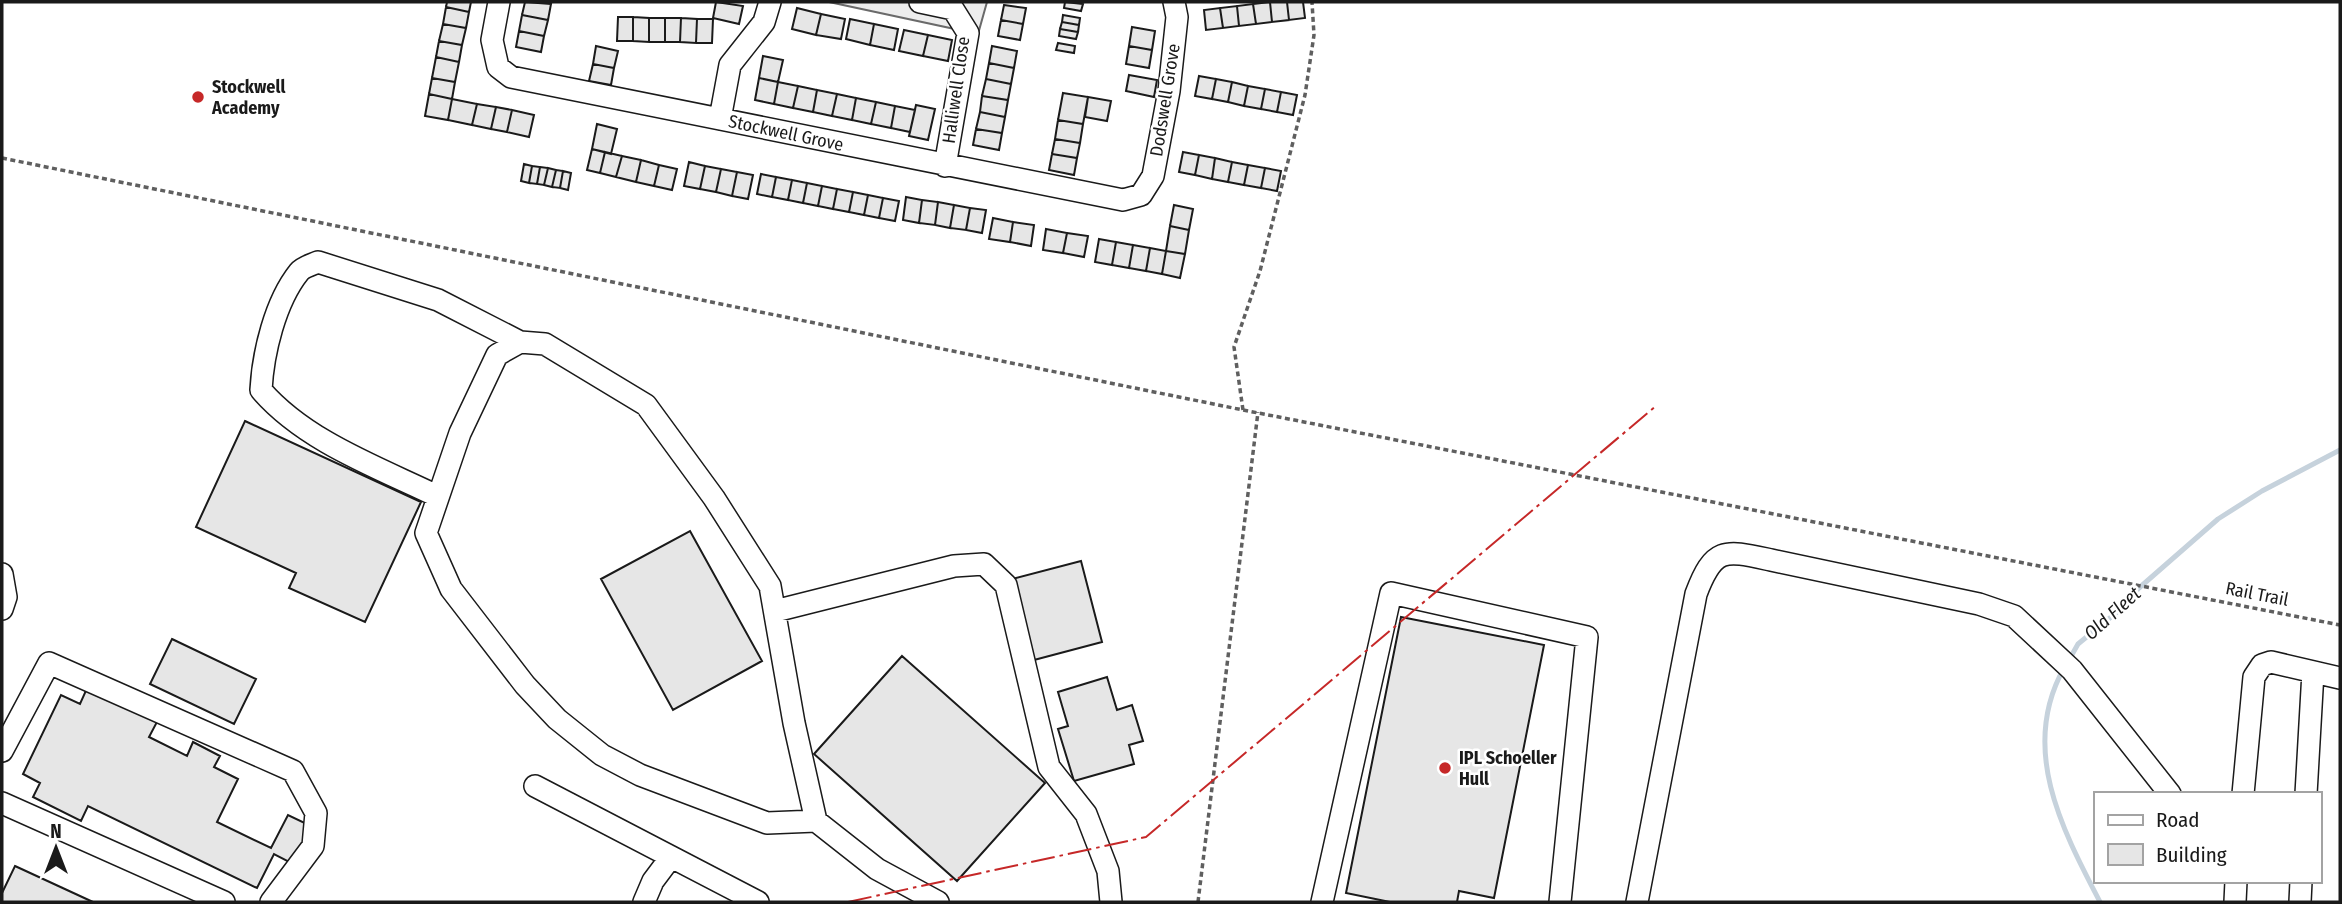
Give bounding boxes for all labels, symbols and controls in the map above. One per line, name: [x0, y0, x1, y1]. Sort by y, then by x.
street label: Halliwell Close: [938, 35, 974, 145]
street label: Dodswell Grove: [1145, 42, 1185, 158]
place label: Stockwell Academy: [211, 76, 285, 119]
marker: Stockwell Academy: [190, 89, 206, 105]
street label: Stockwell Grove: [727, 110, 846, 156]
street label: Rail Trail: [2224, 577, 2291, 611]
water label: Old Fleet: [2079, 581, 2146, 645]
place label: IPL Schoeller Hull: [1459, 747, 1557, 790]
marker: IPL Schoeller Hull: [1437, 760, 1453, 776]
legend: [2094, 792, 2321, 883]
text: Road: [2156, 807, 2200, 833]
north arrow: [21, 813, 91, 883]
text: N: [50, 820, 62, 843]
text: Building: [2156, 842, 2227, 868]

